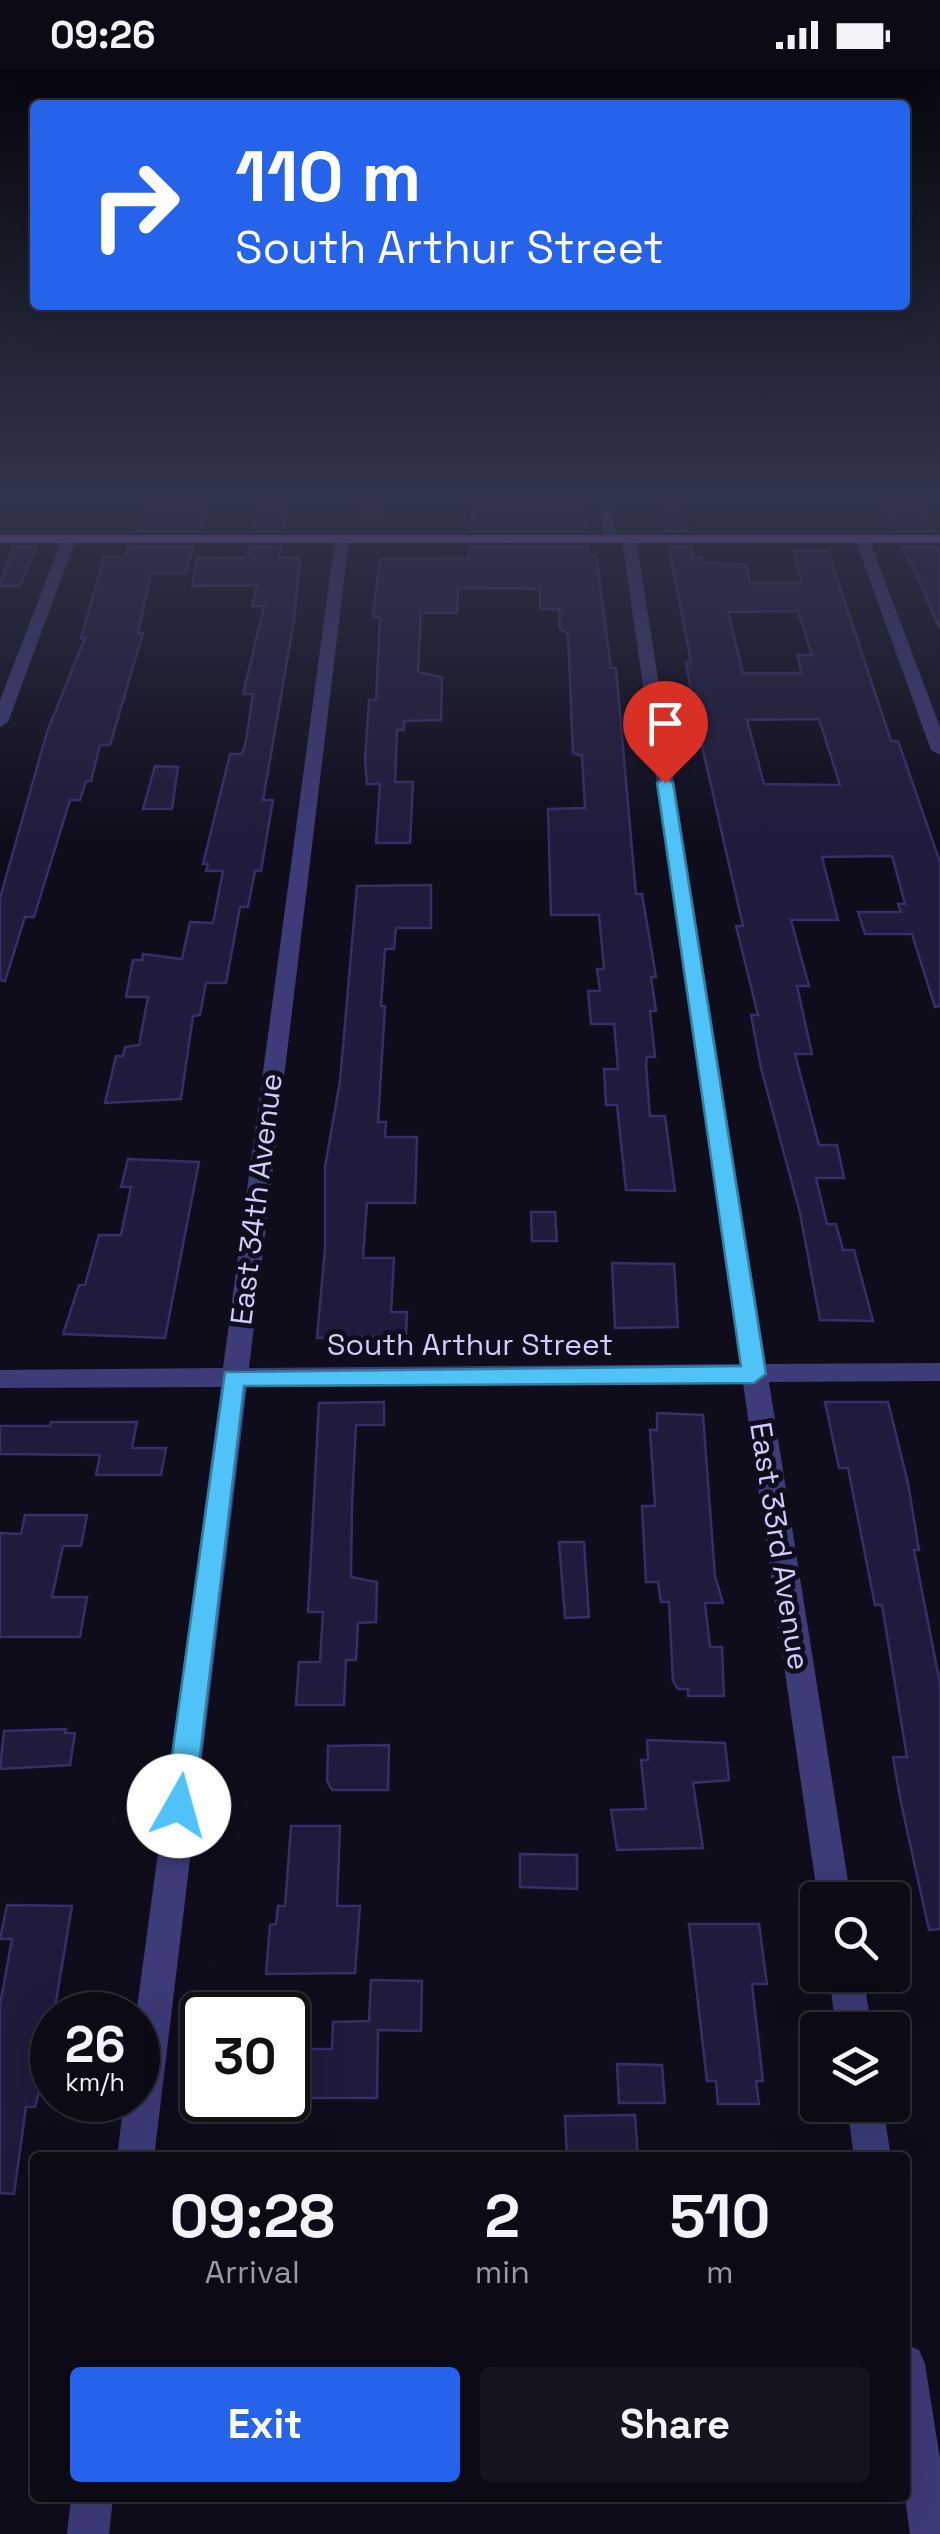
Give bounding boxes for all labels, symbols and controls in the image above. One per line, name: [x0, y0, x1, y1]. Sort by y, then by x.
text: 09:26: [50, 11, 156, 59]
text: 110 m: [235, 132, 421, 221]
icon: right: [70, 140, 200, 270]
text: South Arthur Street: [235, 219, 664, 276]
pin: [623, 681, 708, 784]
icon: arrive: [638, 696, 693, 751]
street label: East 34th Avenue: [221, 1071, 291, 1327]
street label: South Arthur Street: [327, 1325, 613, 1364]
street label: East 33rd Avenue: [741, 1419, 819, 1673]
position arrow: [127, 1754, 231, 1858]
map controls: [800, 1882, 910, 2122]
button: search: [800, 1882, 910, 1992]
speed limit sign: 30: [180, 1992, 310, 2122]
button: layers: [800, 2012, 910, 2122]
text: 26: [65, 2013, 125, 2077]
text: km/h: [65, 2066, 125, 2098]
text: 09:28: [170, 2178, 335, 2255]
text: 2: [484, 2178, 520, 2255]
text: 510: [669, 2178, 770, 2255]
text: Arrival: [205, 2252, 300, 2292]
text: min: [475, 2252, 530, 2292]
text: m: [706, 2252, 734, 2292]
button: Exit: [70, 2367, 460, 2482]
button: Share: [480, 2367, 870, 2482]

